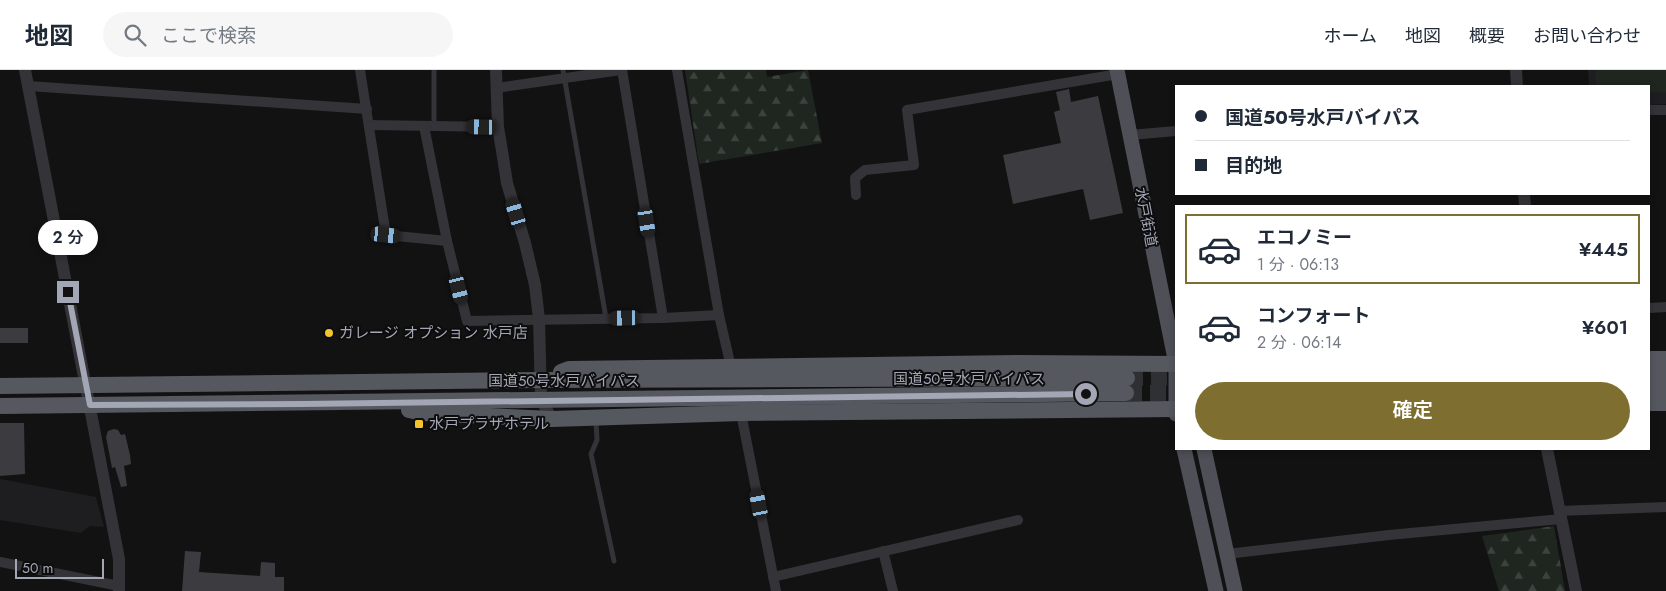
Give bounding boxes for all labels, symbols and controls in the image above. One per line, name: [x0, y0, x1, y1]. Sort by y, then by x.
search box: [103, 12, 453, 57]
text: 地図: [25, 18, 73, 53]
icon: search: [121, 21, 149, 49]
text: ここで検索: [161, 22, 256, 49]
text: ホーム: [1324, 23, 1377, 49]
text: 地図: [1405, 23, 1441, 49]
text: 概要: [1469, 23, 1505, 49]
text: お問い合わせ: [1533, 23, 1641, 49]
text: 国道50号水戸バイパス: [1225, 104, 1420, 131]
car: [466, 119, 497, 135]
text: 目的地: [1225, 152, 1282, 179]
street label: 水戸街道: [1129, 185, 1163, 249]
car: [504, 196, 527, 230]
car: [637, 206, 656, 238]
callout: 2 分: [38, 220, 98, 254]
text: エコノミー: [1257, 224, 1352, 251]
text: 2 分: [53, 226, 83, 249]
car: [370, 226, 401, 244]
icon: car: [1197, 227, 1242, 272]
text: ¥445: [1579, 236, 1628, 263]
text: 1 分 · 06:13: [1257, 253, 1339, 276]
car: [448, 273, 469, 305]
route end: [57, 281, 79, 303]
text: コンフォート: [1257, 302, 1370, 329]
icon: car: [1197, 305, 1242, 350]
car: [609, 310, 640, 326]
text: ¥601: [1582, 314, 1628, 341]
place label: ガレージ オプション 水戸店: [339, 322, 528, 344]
marker: ガレージ オプション 水戸店: [323, 327, 335, 339]
text: 2 分 · 06:14: [1257, 331, 1341, 354]
street label: 国道50号水戸バイパス: [893, 368, 1045, 390]
street label: 国道50号水戸バイパス: [488, 370, 640, 392]
button: 確定: [1195, 382, 1630, 440]
route start: [1075, 383, 1097, 405]
place label: 水戸プラザホテル: [429, 413, 549, 435]
marker: 水戸プラザホテル: [413, 418, 425, 430]
car: [748, 488, 769, 520]
scale bar: [15, 556, 104, 579]
text: 50 m: [22, 558, 53, 578]

